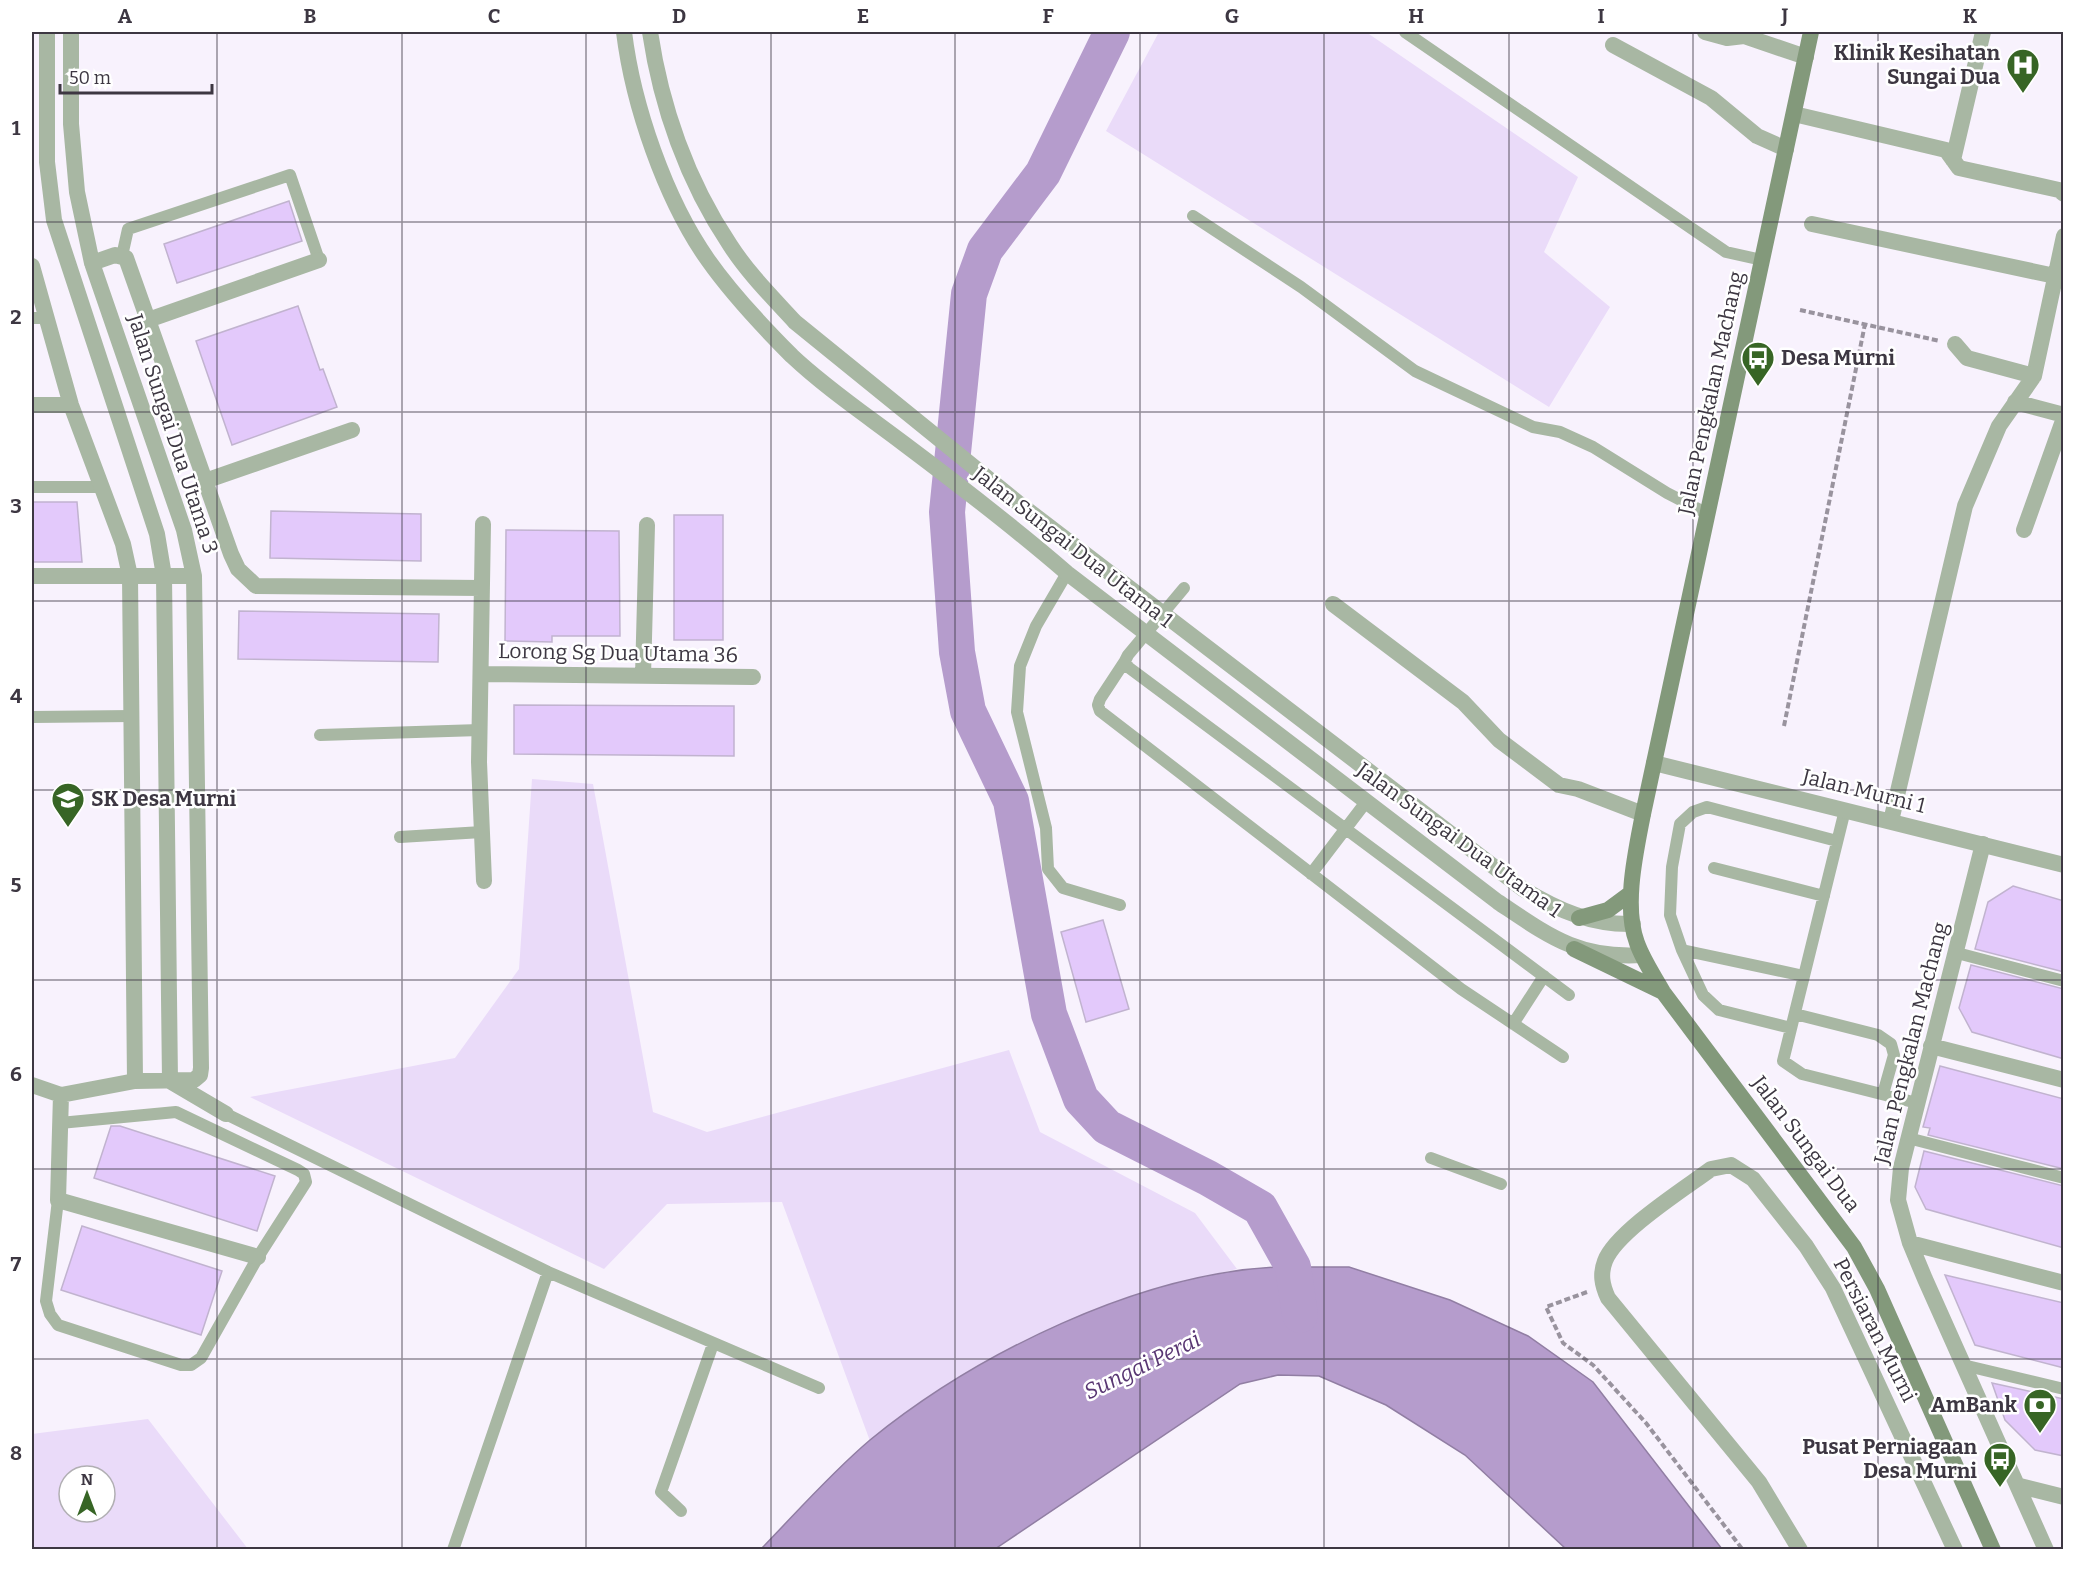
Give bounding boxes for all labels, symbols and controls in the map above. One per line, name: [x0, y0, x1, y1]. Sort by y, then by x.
text: A: [118, 4, 133, 28]
text: B: [304, 4, 317, 28]
text: C: [488, 4, 500, 28]
text: D: [672, 4, 686, 28]
text: E: [857, 4, 869, 28]
text: F: [1042, 4, 1054, 28]
text: G: [1225, 4, 1239, 28]
text: H: [1408, 4, 1424, 28]
text: I: [1597, 4, 1605, 28]
text: J: [1781, 4, 1789, 28]
text: K: [1963, 4, 1978, 28]
place label: Klinik Kesihatan Sungai Dua: [1834, 40, 2000, 90]
hospital icon: Klinik Kesihatan Sungai Dua: [2005, 47, 2041, 94]
scale bar: [60, 57, 212, 95]
text: 50 m: [69, 67, 111, 89]
text: 1: [12, 116, 21, 140]
street label: Jalan Pengkalan Machang: [1672, 269, 1750, 518]
text: 2: [10, 305, 22, 329]
street label: Jalan Sungai Dua Utama 3: [122, 310, 224, 557]
bus stop icon: Desa Murni: [1740, 340, 1776, 387]
place label: Desa Murni: [1781, 345, 1895, 371]
street label: Jalan Sungai Dua Utama 1: [967, 460, 1179, 634]
text: 3: [10, 494, 22, 518]
street label: Lorong Sg Dua Utama 36: [498, 638, 738, 668]
text: 4: [10, 684, 22, 708]
street label: Jalan Sungai Dua Utama 1: [1351, 756, 1567, 923]
street label: Jalan Murni 1: [1799, 763, 1929, 819]
school or university icon: SK Desa Murni: [50, 781, 86, 828]
place label: SK Desa Murni: [91, 786, 236, 812]
text: 5: [11, 873, 22, 897]
street label: Jalan Pengkalan Machang: [1868, 919, 1954, 1168]
text: 6: [10, 1062, 22, 1086]
street label: Jalan Sungai Dua: [1746, 1070, 1866, 1218]
text: 7: [11, 1252, 22, 1276]
street label: Persiaran Murni: [1828, 1254, 1922, 1406]
water label: Sungai Perai: [1080, 1326, 1205, 1405]
bank icon: AmBank: [2022, 1387, 2058, 1434]
place label: AmBank: [1931, 1392, 2018, 1418]
place label: Pusat Perniagaan Desa Murni: [1802, 1434, 1977, 1484]
text: 8: [10, 1441, 22, 1465]
bus stop icon: Pusat Perniagaan Desa Murni: [1982, 1441, 2018, 1488]
north arrow: [57, 1464, 117, 1524]
text: N: [81, 1470, 93, 1489]

